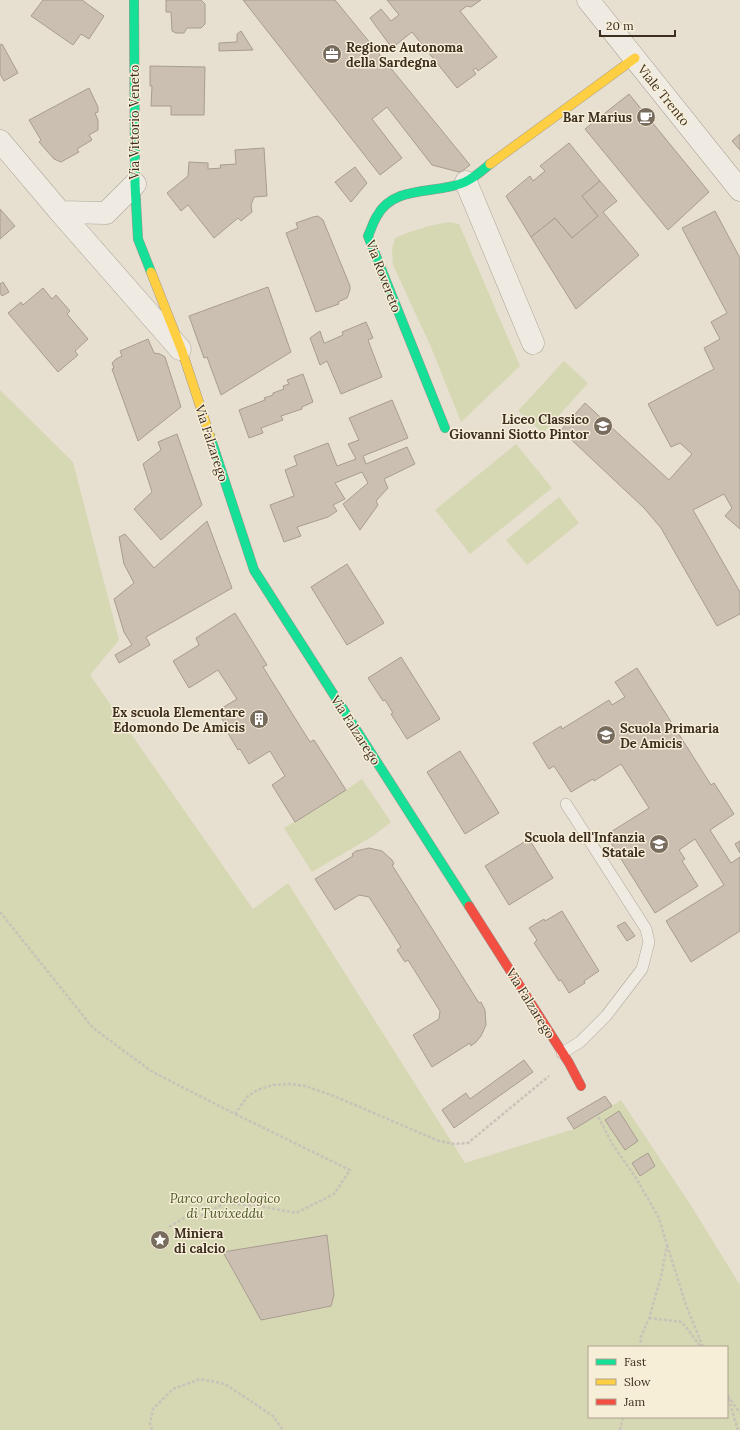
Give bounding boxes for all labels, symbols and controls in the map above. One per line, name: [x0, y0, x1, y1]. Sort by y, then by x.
scale bar: [600, 12, 675, 38]
text: 20 m: [606, 18, 634, 33]
place label: Regione Autonoma della Sardegna: [346, 39, 463, 71]
office icon: Regione Autonoma della Sardegna: [321, 43, 343, 65]
street label: Viale Trento: [633, 61, 694, 130]
street label: Via Vittorio Veneto: [126, 64, 143, 180]
cafe icon: Bar Marius: [635, 106, 657, 128]
place label: Bar Marius: [563, 109, 632, 126]
street label: Via Rovereto: [362, 237, 405, 315]
street label: Via Falzarego: [191, 402, 232, 484]
place label: Liceo Classico Giovanni Siotto Pintor: [449, 411, 590, 443]
school or university icon: Liceo Classico Giovanni Siotto Pintor: [592, 415, 614, 437]
street label: Via Falzarego: [326, 691, 385, 769]
place label: Ex scuola Elementare Edomondo De Amicis: [112, 704, 245, 736]
building icon: Ex scuola Elementare Edomondo De Amicis: [248, 708, 270, 730]
place label: Scuola Primaria De Amicis: [620, 720, 719, 752]
school or university icon: Scuola Primaria De Amicis: [595, 724, 617, 746]
place label: Scuola dell'Infanzia Statale: [524, 829, 645, 861]
school or university icon: Scuola dell'Infanzia Statale: [648, 833, 670, 855]
street label: Via Falzarego: [502, 964, 559, 1042]
park label: Parco archeologico di Tuvixeddu: [170, 1190, 280, 1222]
place label: Miniera di calcio: [174, 1225, 225, 1257]
place icon: Miniera di calcio: [149, 1229, 171, 1251]
legend: [588, 1346, 728, 1418]
text: Fast: [624, 1354, 647, 1369]
text: Slow: [624, 1374, 651, 1389]
text: Jam: [623, 1394, 645, 1409]

